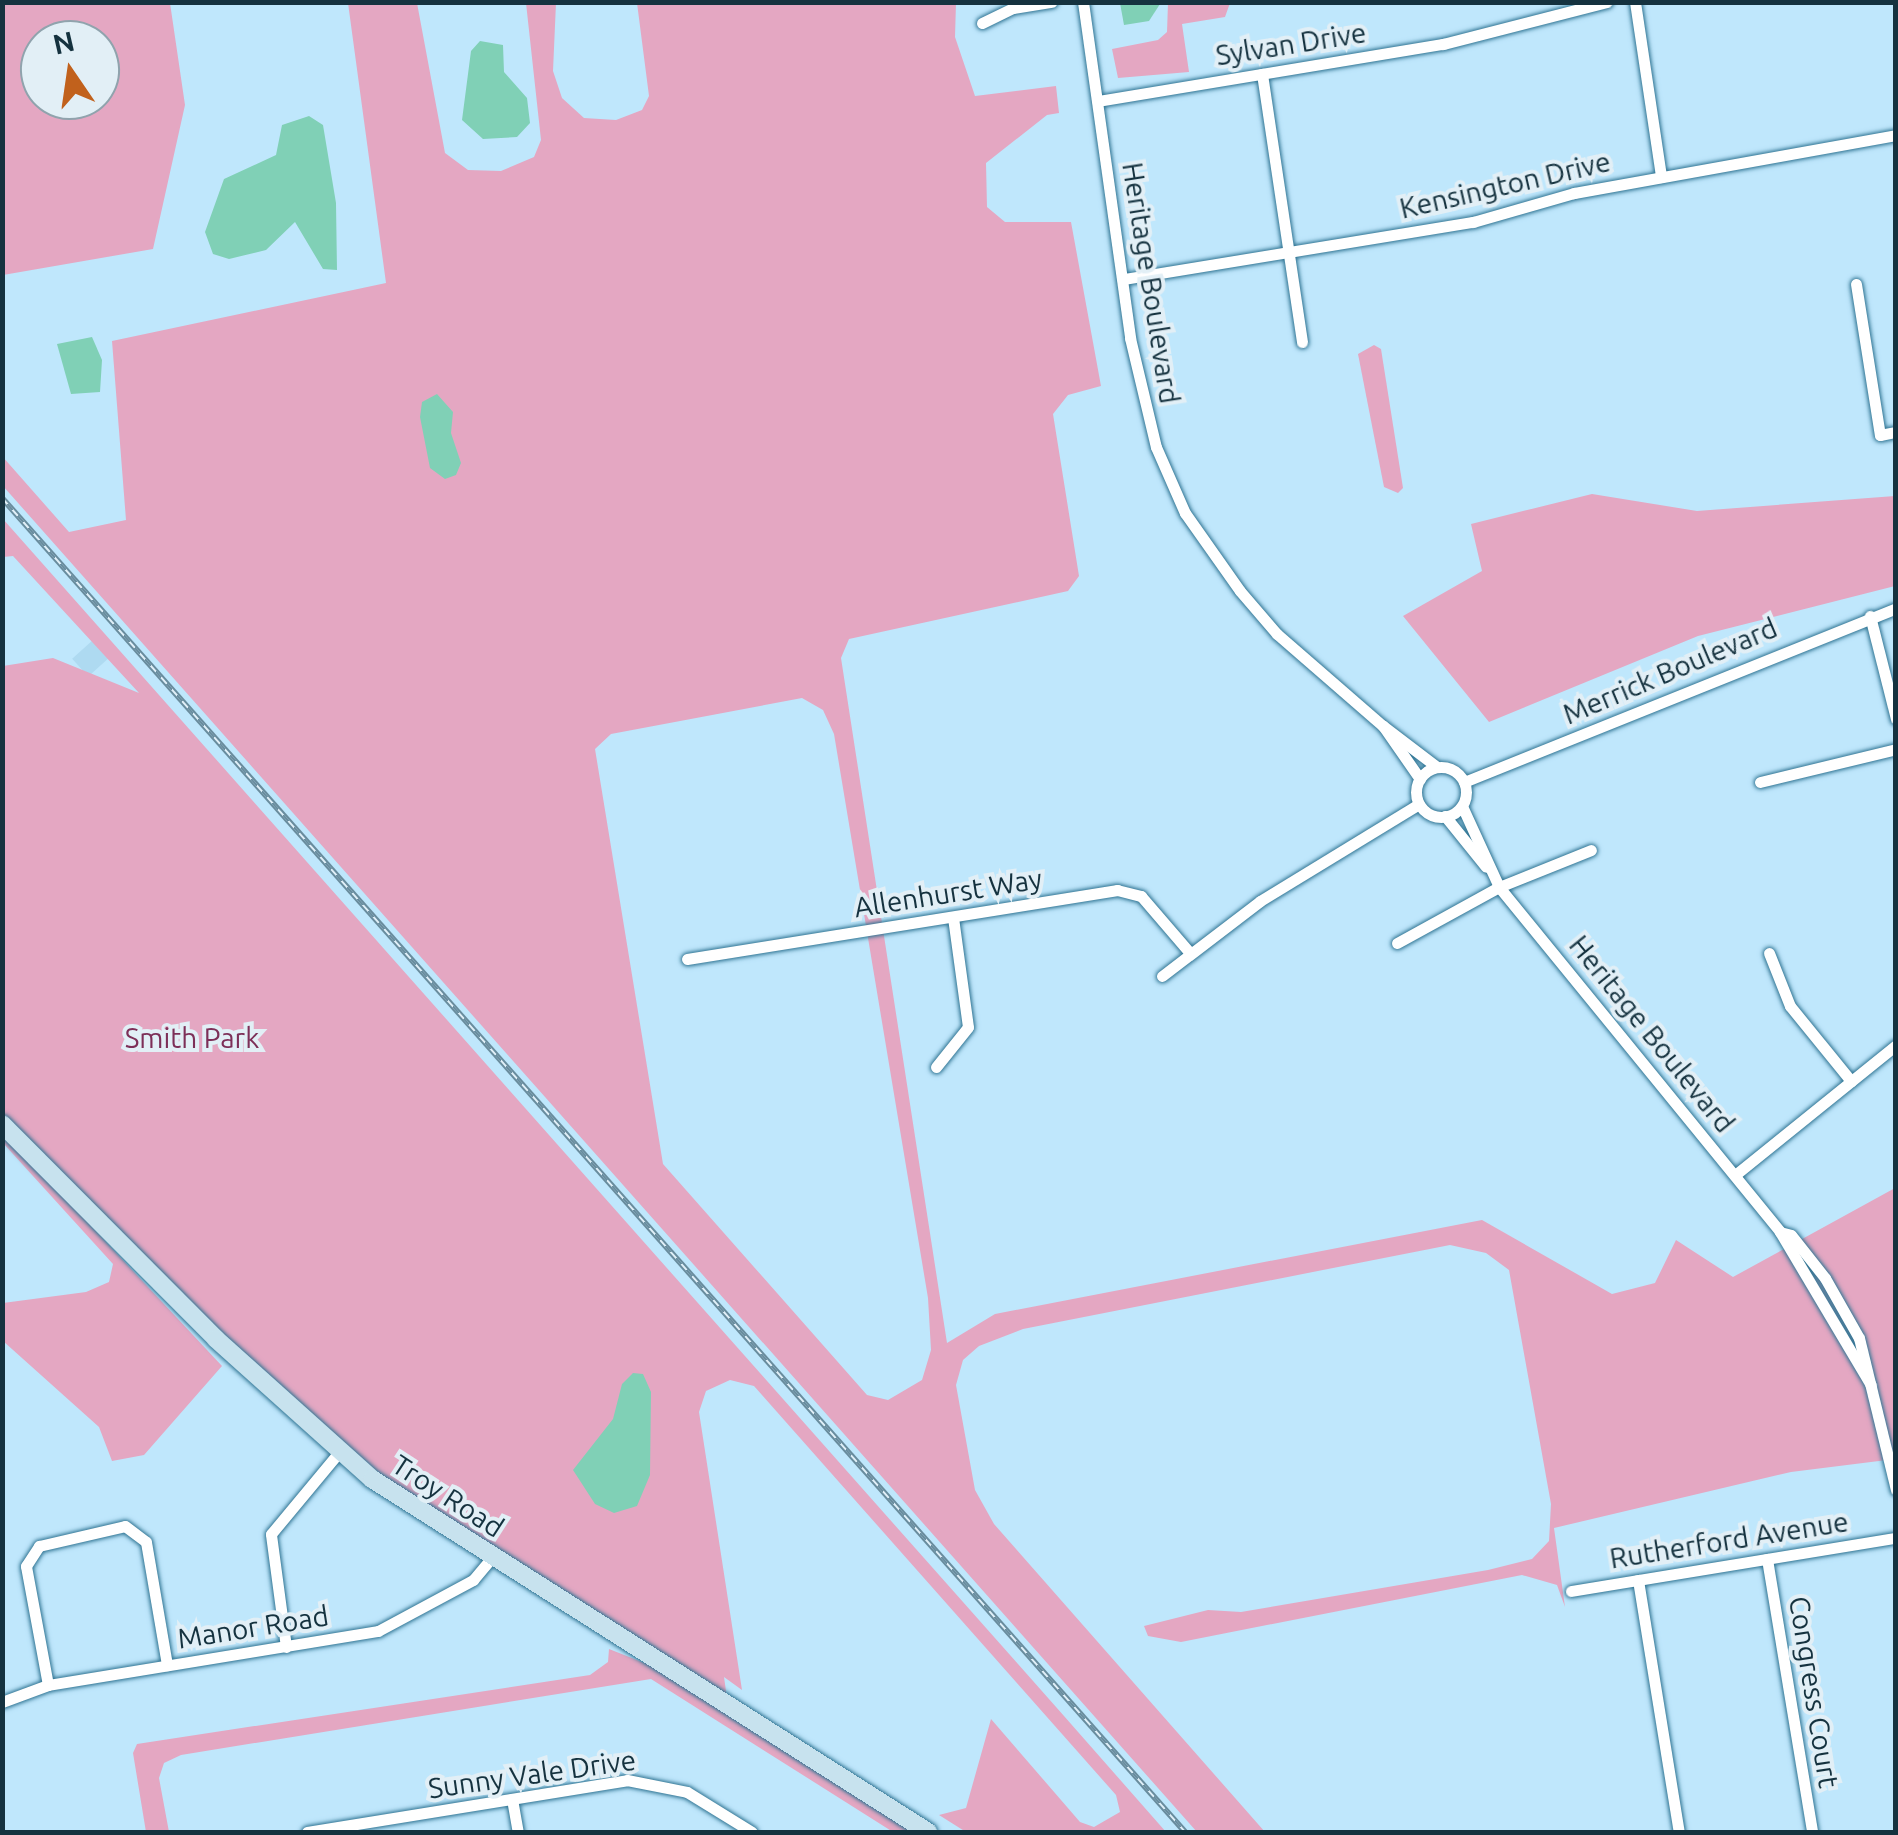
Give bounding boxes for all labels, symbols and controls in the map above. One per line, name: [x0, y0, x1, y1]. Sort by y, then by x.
street label: Sylvan Drive: [1213, 16, 1369, 72]
north arrow: [20, 20, 120, 120]
text: N: [50, 25, 77, 60]
street label: Kensington Drive: [1396, 144, 1614, 226]
street label: Heritage Boulevard: [1115, 160, 1187, 406]
street label: Merrick Boulevard: [1558, 611, 1782, 731]
street label: Allenhurst Way: [852, 862, 1044, 924]
street label: Heritage Boulevard: [1562, 929, 1742, 1139]
park label: Smith Park: [125, 1021, 259, 1055]
street label: Troy Road: [386, 1448, 510, 1544]
street label: Rutherford Avenue: [1607, 1505, 1851, 1575]
street label: Congress Court: [1782, 1594, 1846, 1790]
street label: Manor Road: [175, 1598, 331, 1656]
street label: Sunny Vale Drive: [426, 1743, 638, 1805]

